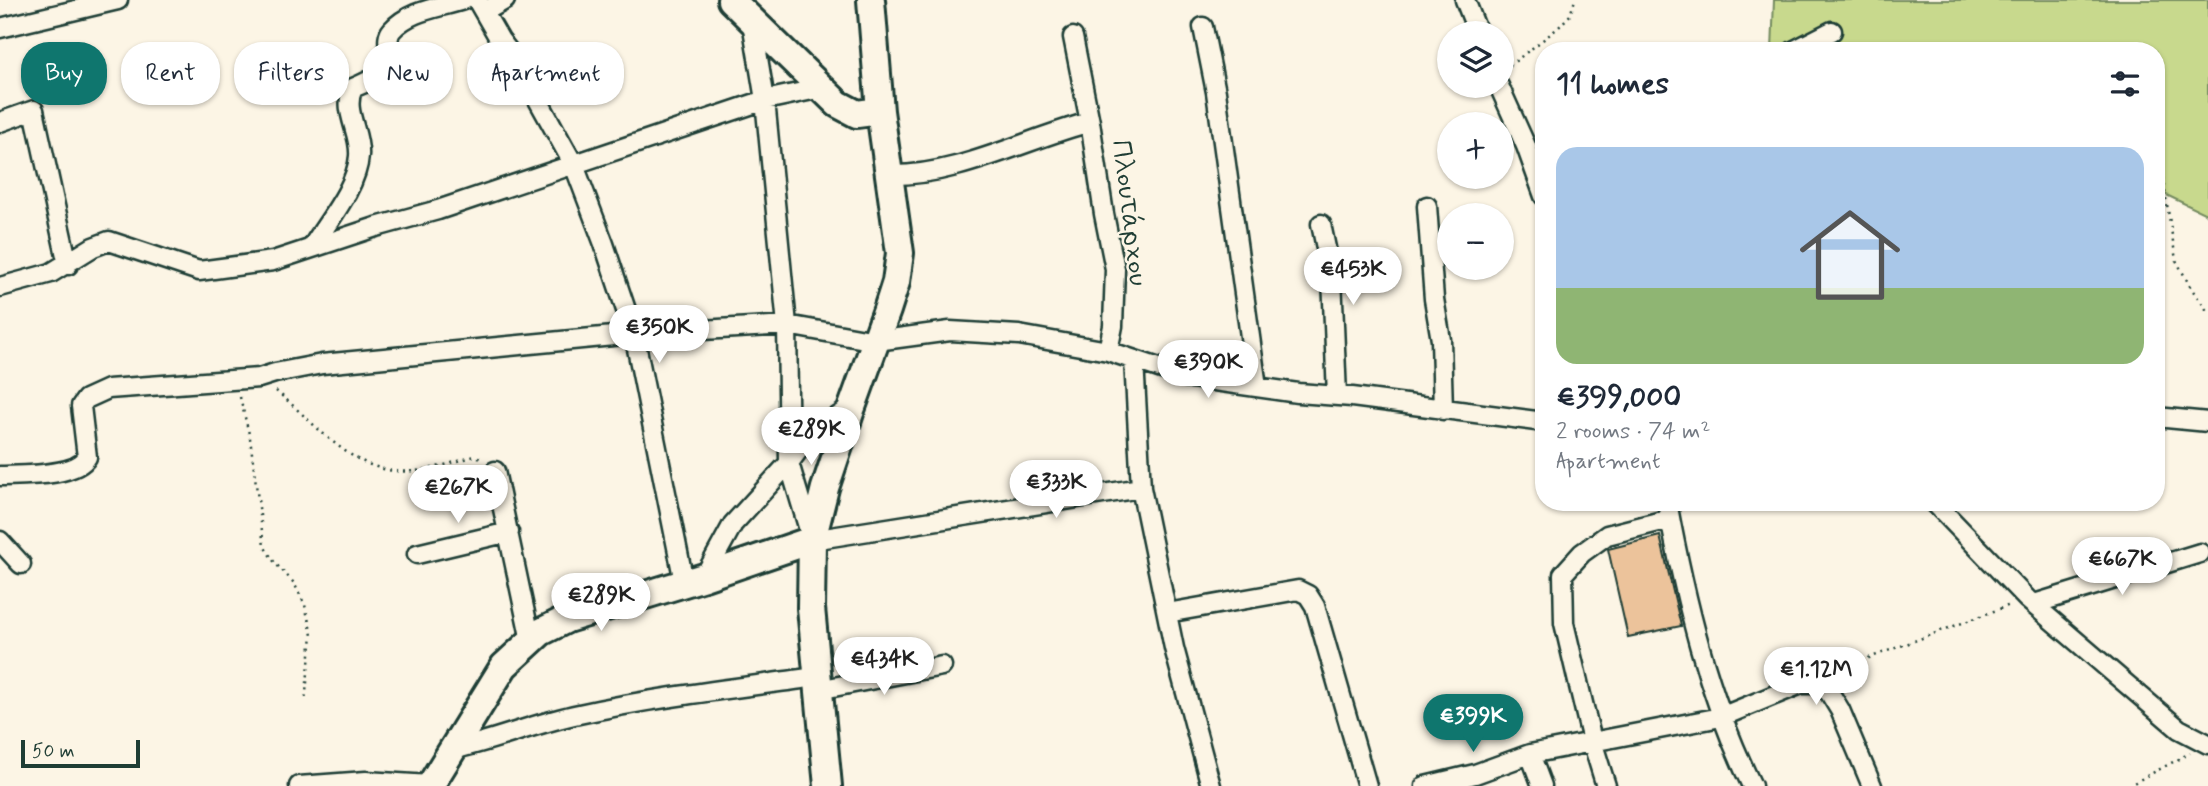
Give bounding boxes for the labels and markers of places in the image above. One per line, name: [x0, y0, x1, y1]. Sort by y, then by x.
pin: €453K: [1304, 247, 1402, 307]
pin: €350K: [610, 306, 708, 365]
pin: €390K: [1159, 340, 1257, 400]
pin: €289K: [762, 407, 860, 467]
pin: €333K: [1007, 461, 1105, 520]
pin: €267K: [409, 466, 507, 525]
pin: €667K: [2073, 538, 2171, 597]
pin: €289K: [552, 574, 650, 633]
pin: €434K: [835, 638, 933, 697]
pin: €1.12M: [1759, 648, 1873, 707]
pin: €399K: [1424, 694, 1522, 754]

